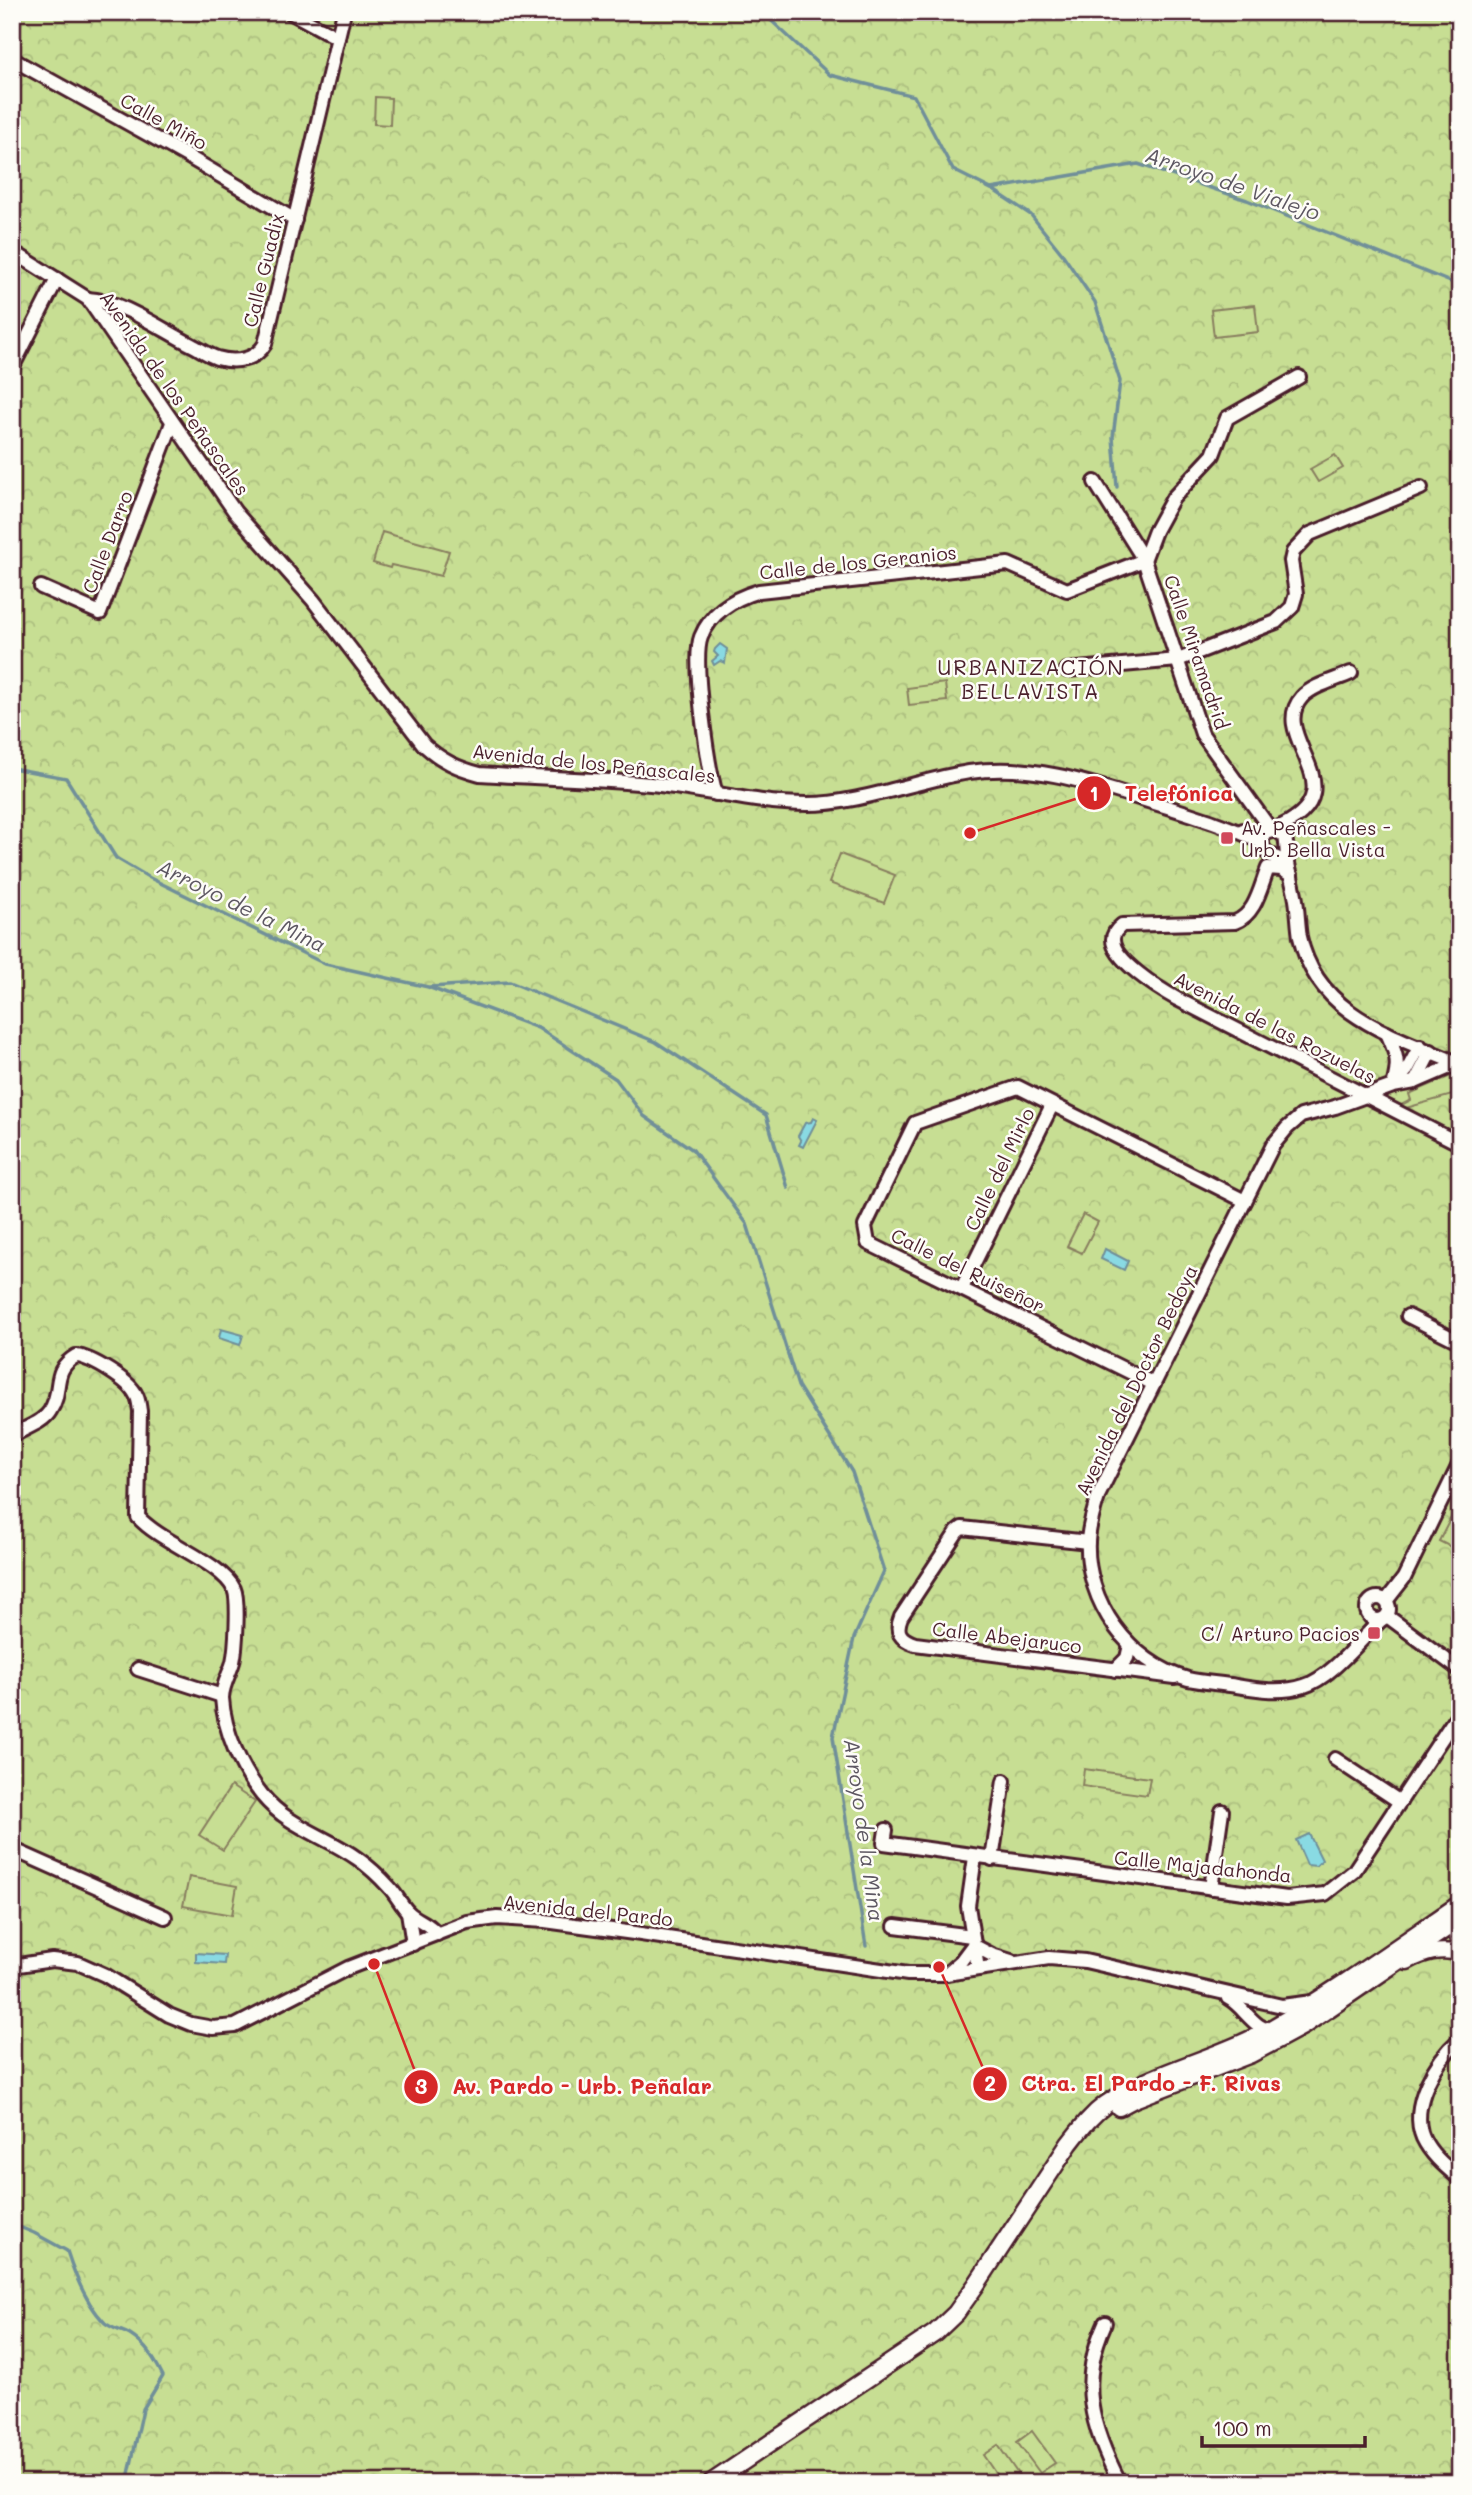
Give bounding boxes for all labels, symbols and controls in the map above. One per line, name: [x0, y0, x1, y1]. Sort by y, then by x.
street label: Calle Miño: [116, 87, 212, 155]
water label: Arroyo de Vialejo: [1142, 141, 1324, 225]
street label: Calle Guadix: [237, 210, 289, 330]
street label: Avenida de los Peñascales: [95, 286, 255, 500]
street label: Calle Darro: [76, 487, 138, 597]
street label: Calle de los Geranios: [758, 539, 958, 585]
street label: Calle Miramadrid: [1159, 572, 1235, 732]
district label: URBANIZACIÓN BELLAVISTA: [937, 653, 1125, 704]
street label: Avenida de los Peñascales: [471, 738, 717, 788]
callout: Telefónica: [1076, 772, 1248, 814]
text: 1: [1089, 779, 1099, 806]
text: Telefónica: [1125, 779, 1233, 806]
place label: Av. Peñascales - Urb. Bella Vista: [1241, 815, 1391, 862]
marker: Av. Peñascales - Urb. Bella Vista: [1219, 830, 1235, 846]
water label: Arroyo de la Mina: [153, 852, 331, 958]
street label: Avenida de las Rozuelas: [1170, 965, 1380, 1089]
street label: Calle del Mirlo: [958, 1103, 1040, 1235]
street label: Calle del Ruiseñor: [887, 1222, 1049, 1318]
street label: Avenida del Doctor Bedoya: [1069, 1261, 1203, 1499]
street label: Calle Abejaruco: [931, 1615, 1083, 1659]
place label: C/ Arturo Pacios: [1201, 1621, 1360, 1646]
marker: C/ Arturo Pacios: [1366, 1625, 1382, 1641]
water label: Arroyo de la Mina: [839, 1737, 891, 1923]
street label: Calle Majadahonda: [1113, 1844, 1293, 1888]
street label: Avenida del Pardo: [502, 1889, 674, 1931]
callout: Ctra. El Pardo - F. Rivas: [972, 2063, 1295, 2105]
callout: Av. Pardo - Urb. Peñalar: [403, 2066, 725, 2108]
text: 2: [984, 2069, 996, 2096]
text: Ctra. El Pardo - F. Rivas: [1021, 2069, 1281, 2096]
text: 3: [415, 2072, 427, 2099]
text: Av. Pardo - Urb. Peñalar: [452, 2072, 712, 2099]
scale bar: [1202, 2404, 1365, 2448]
text: 100 m: [1213, 2414, 1272, 2441]

